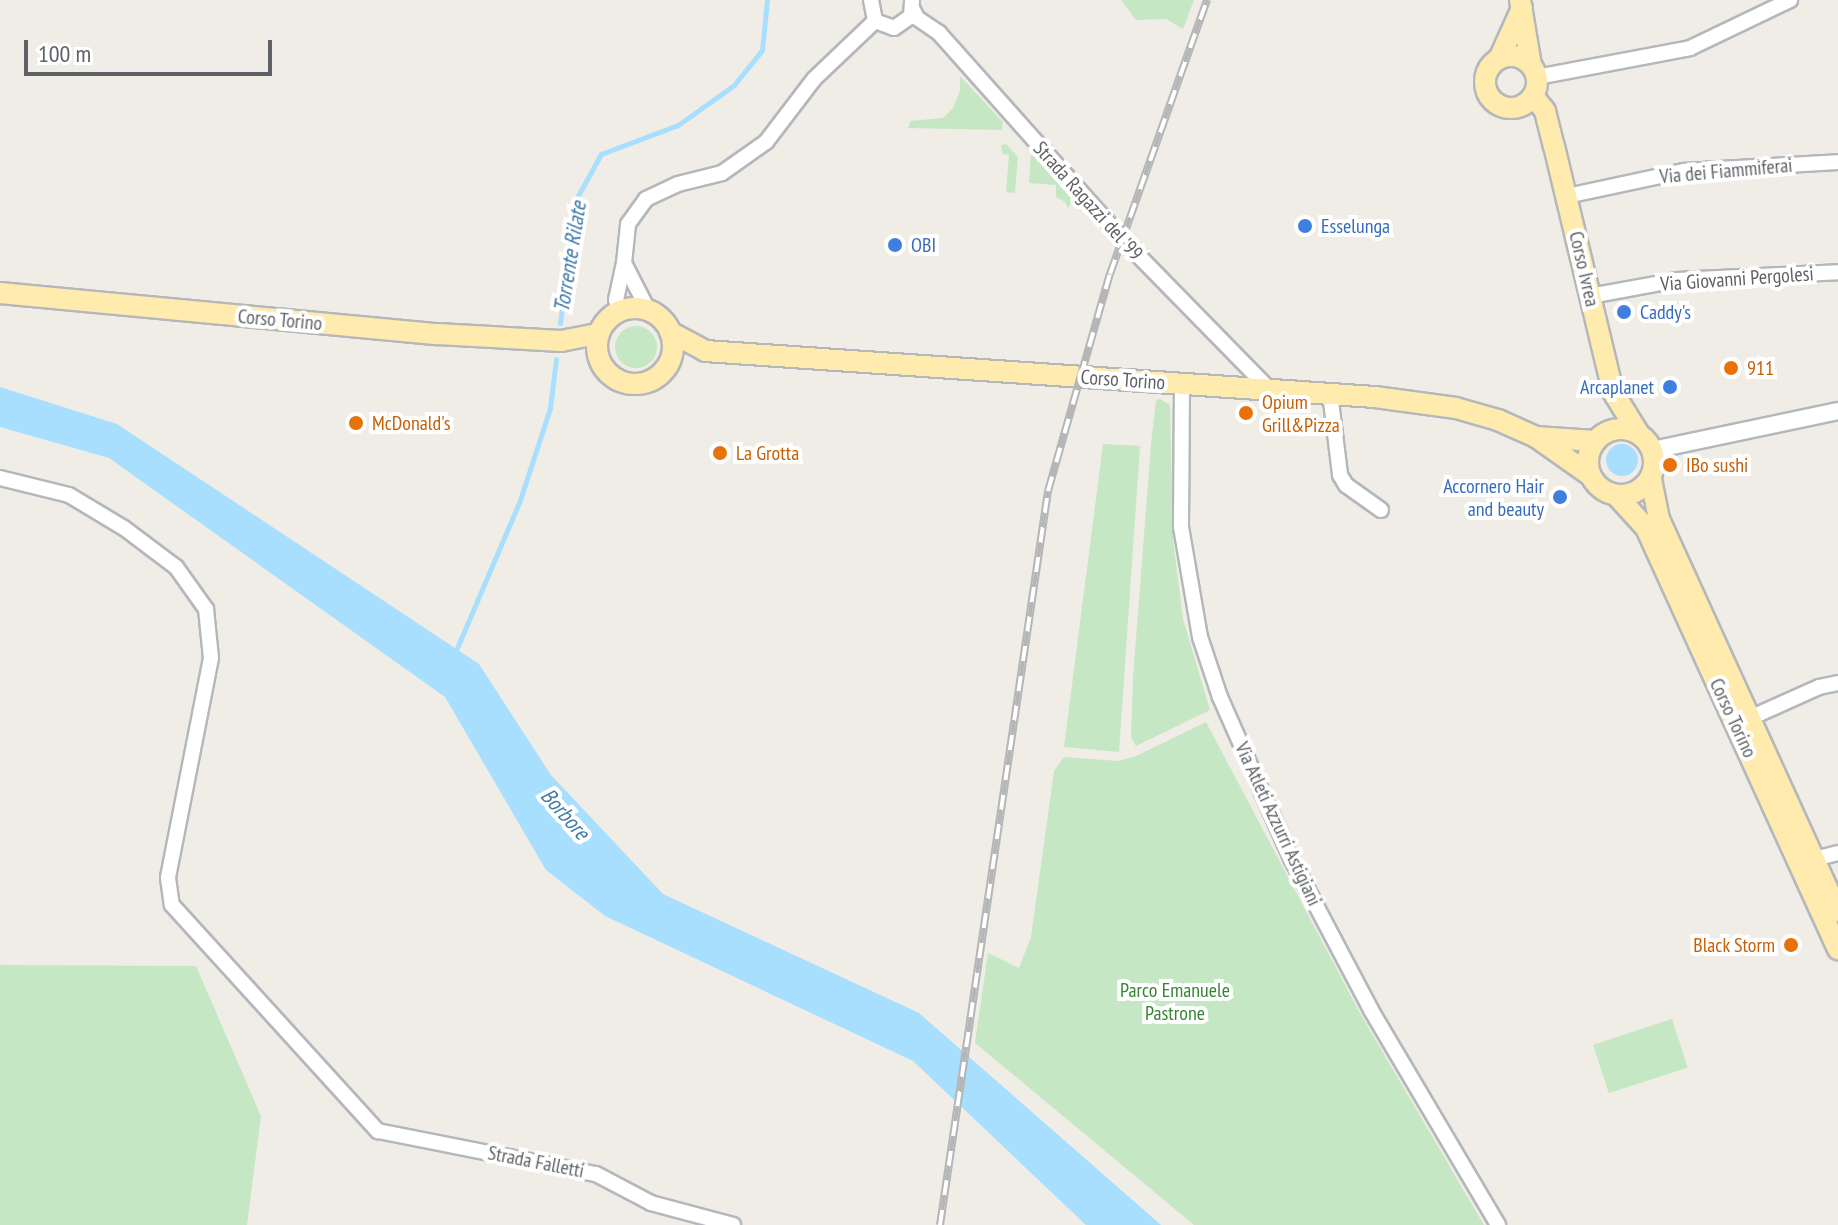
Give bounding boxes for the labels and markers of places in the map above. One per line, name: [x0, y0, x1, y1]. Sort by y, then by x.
place label: Esselunga: [1321, 214, 1390, 238]
marker: Esselunga: [1296, 217, 1314, 235]
place label: OBI: [911, 233, 936, 257]
marker: OBI: [886, 236, 904, 254]
place label: Caddy's: [1640, 300, 1691, 324]
marker: Caddy's: [1615, 303, 1633, 321]
place label: 911: [1747, 356, 1774, 380]
marker: 911: [1722, 359, 1740, 377]
place label: Arcaplanet: [1580, 375, 1654, 399]
marker: Arcaplanet: [1661, 378, 1679, 396]
place label: Opium Grill&Pizza: [1262, 390, 1340, 437]
marker: Opium Grill&Pizza: [1237, 404, 1255, 422]
place label: McDonald's: [372, 411, 450, 435]
marker: McDonald's: [347, 414, 365, 432]
place label: La Grotta: [736, 441, 799, 465]
marker: La Grotta: [711, 444, 729, 462]
place label: IBo sushi: [1686, 453, 1748, 477]
marker: IBo sushi: [1661, 456, 1679, 474]
place label: Accornero Hair and beauty: [1443, 474, 1544, 521]
marker: Accornero Hair and beauty: [1551, 488, 1569, 506]
place label: Black Storm: [1693, 933, 1775, 957]
marker: Black Storm: [1782, 936, 1800, 954]

